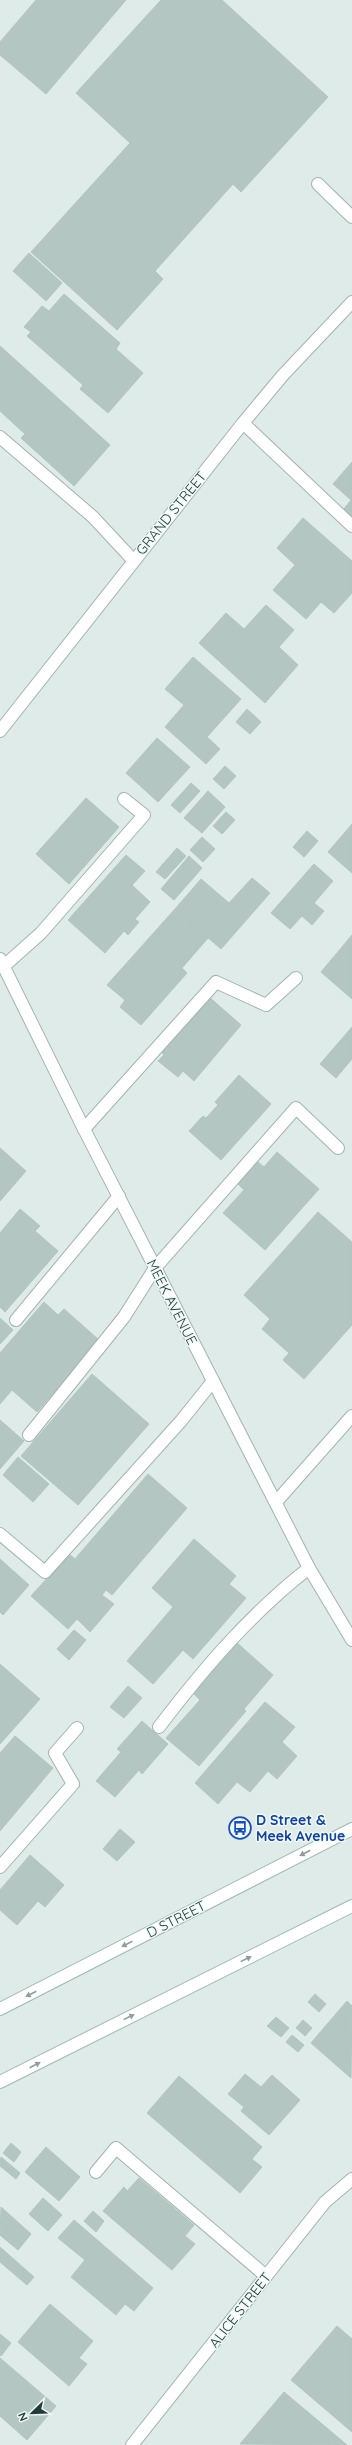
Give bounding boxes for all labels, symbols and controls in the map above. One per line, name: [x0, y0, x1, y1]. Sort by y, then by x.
street label: GRAND STREET: [132, 468, 210, 558]
street label: MEEK AVENUE: [143, 1256, 201, 1348]
place label: D Street & Meek Avenue: [256, 1811, 345, 1845]
bus stop icon: D Street & Meek Avenue: [227, 1815, 253, 1841]
one-way arrow: [299, 1850, 311, 1856]
street label: D STREET: [143, 1896, 209, 1942]
one-way arrow: [121, 1941, 133, 1948]
one-way arrow: [240, 1956, 252, 1962]
one-way arrow: [26, 1990, 37, 1997]
one-way arrow: [124, 2014, 135, 2020]
one-way arrow: [29, 2061, 41, 2068]
street label: ALICE STREET: [205, 2269, 275, 2351]
north arrow: [12, 2393, 52, 2433]
text: N: [15, 2410, 31, 2423]

